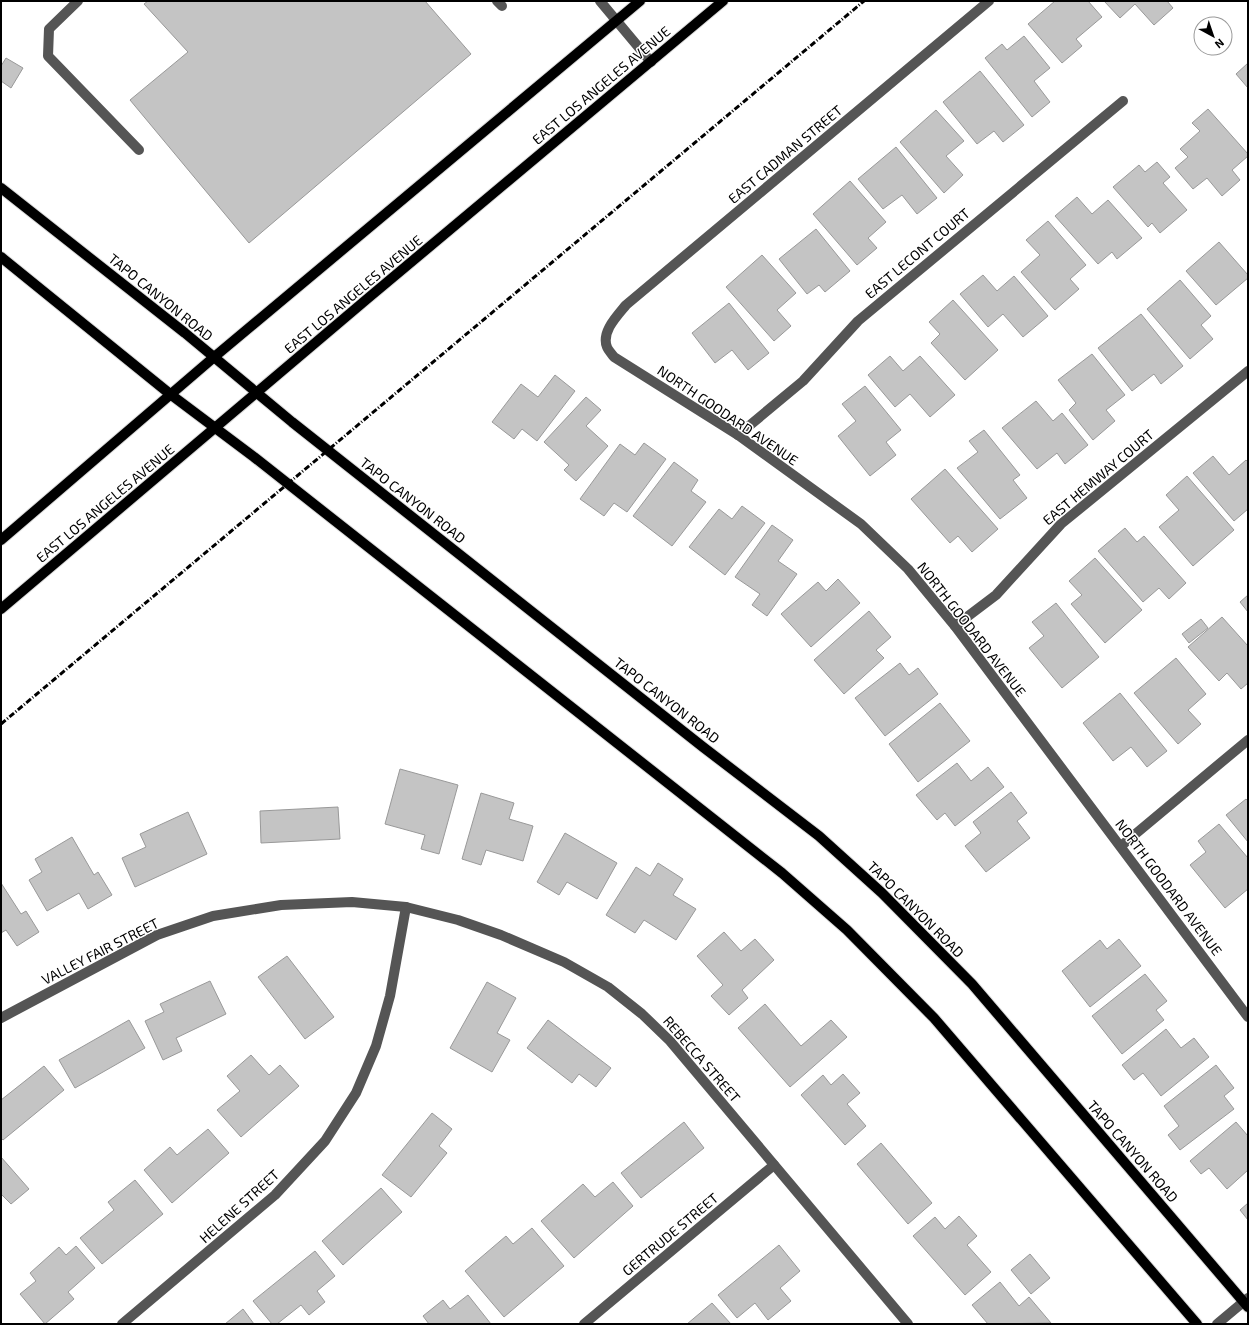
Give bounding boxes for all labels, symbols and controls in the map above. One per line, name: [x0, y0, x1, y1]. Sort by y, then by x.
north arrow: [1193, 16, 1233, 56]
street label: EAST LOS ANGELES AVENUE: [529, 22, 674, 148]
text: N: [1212, 37, 1227, 52]
street label: EAST CADMAN STREET: [724, 101, 846, 207]
street label: EAST LECONT COURT: [861, 204, 973, 302]
street label: EAST LOS ANGELES AVENUE: [281, 231, 426, 357]
street label: TAPO CANYON ROAD: [105, 250, 217, 344]
street label: NORTH GOODARD AVENUE: [654, 362, 802, 469]
street label: EAST HEMWAY COURT: [1039, 426, 1157, 528]
street label: EAST LOS ANGELES AVENUE: [33, 440, 178, 566]
street label: TAPO CANYON ROAD: [357, 453, 469, 547]
street label: NORTH GOODARD AVENUE: [914, 558, 1030, 700]
street label: TAPO CANYON ROAD: [611, 653, 723, 747]
street label: NORTH GOODARD AVENUE: [1112, 816, 1226, 959]
street label: TAPO CANYON ROAD: [864, 857, 968, 961]
street label: VALLEY FAIR STREET: [39, 914, 161, 988]
street label: REBECCA STREET: [660, 1012, 744, 1106]
street label: TAPO CANYON ROAD: [1084, 1097, 1182, 1205]
street label: HELENE STREET: [196, 1166, 282, 1246]
street label: GERTRUDE STREET: [619, 1189, 721, 1279]

